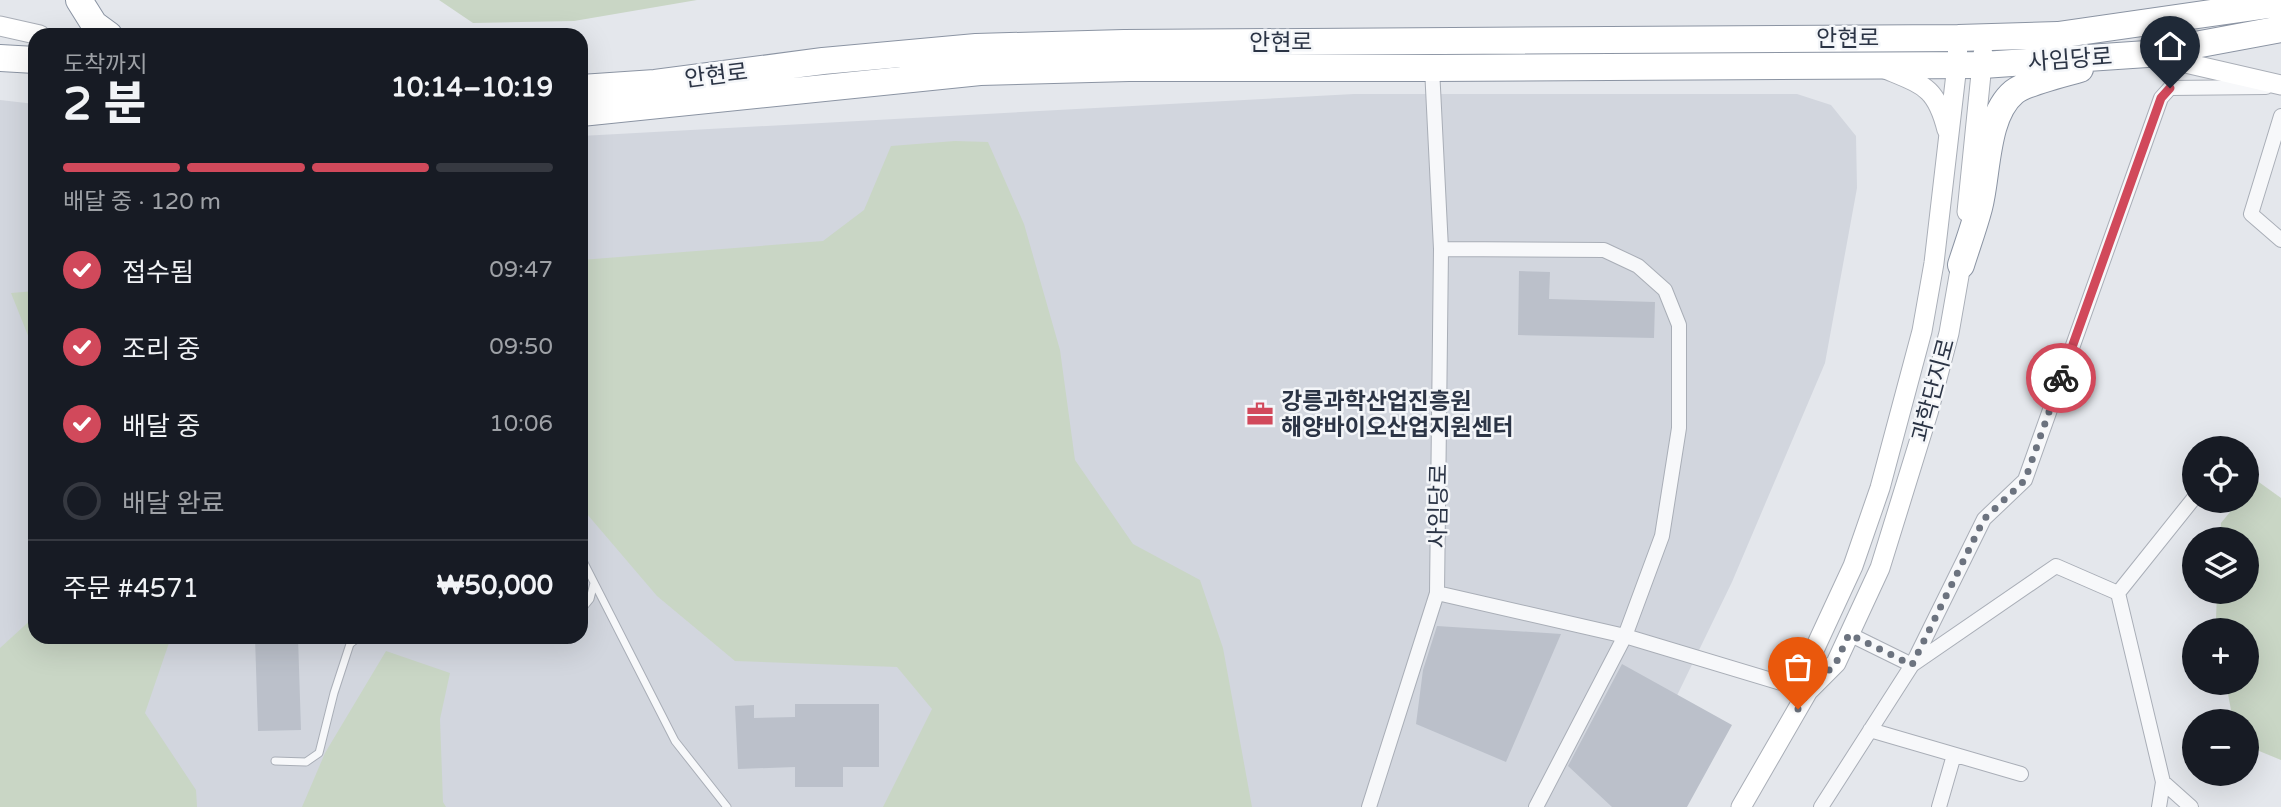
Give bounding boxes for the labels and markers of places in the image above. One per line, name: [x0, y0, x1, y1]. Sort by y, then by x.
pin: [2140, 16, 2200, 88]
place label: 강릉과학산업진흥원 해양바이오산업지원센터: [1281, 388, 1514, 442]
office icon: 강릉과학산업진흥원 해양바이오산업지원센터: [1245, 399, 1275, 429]
pin: [1768, 637, 1828, 709]

